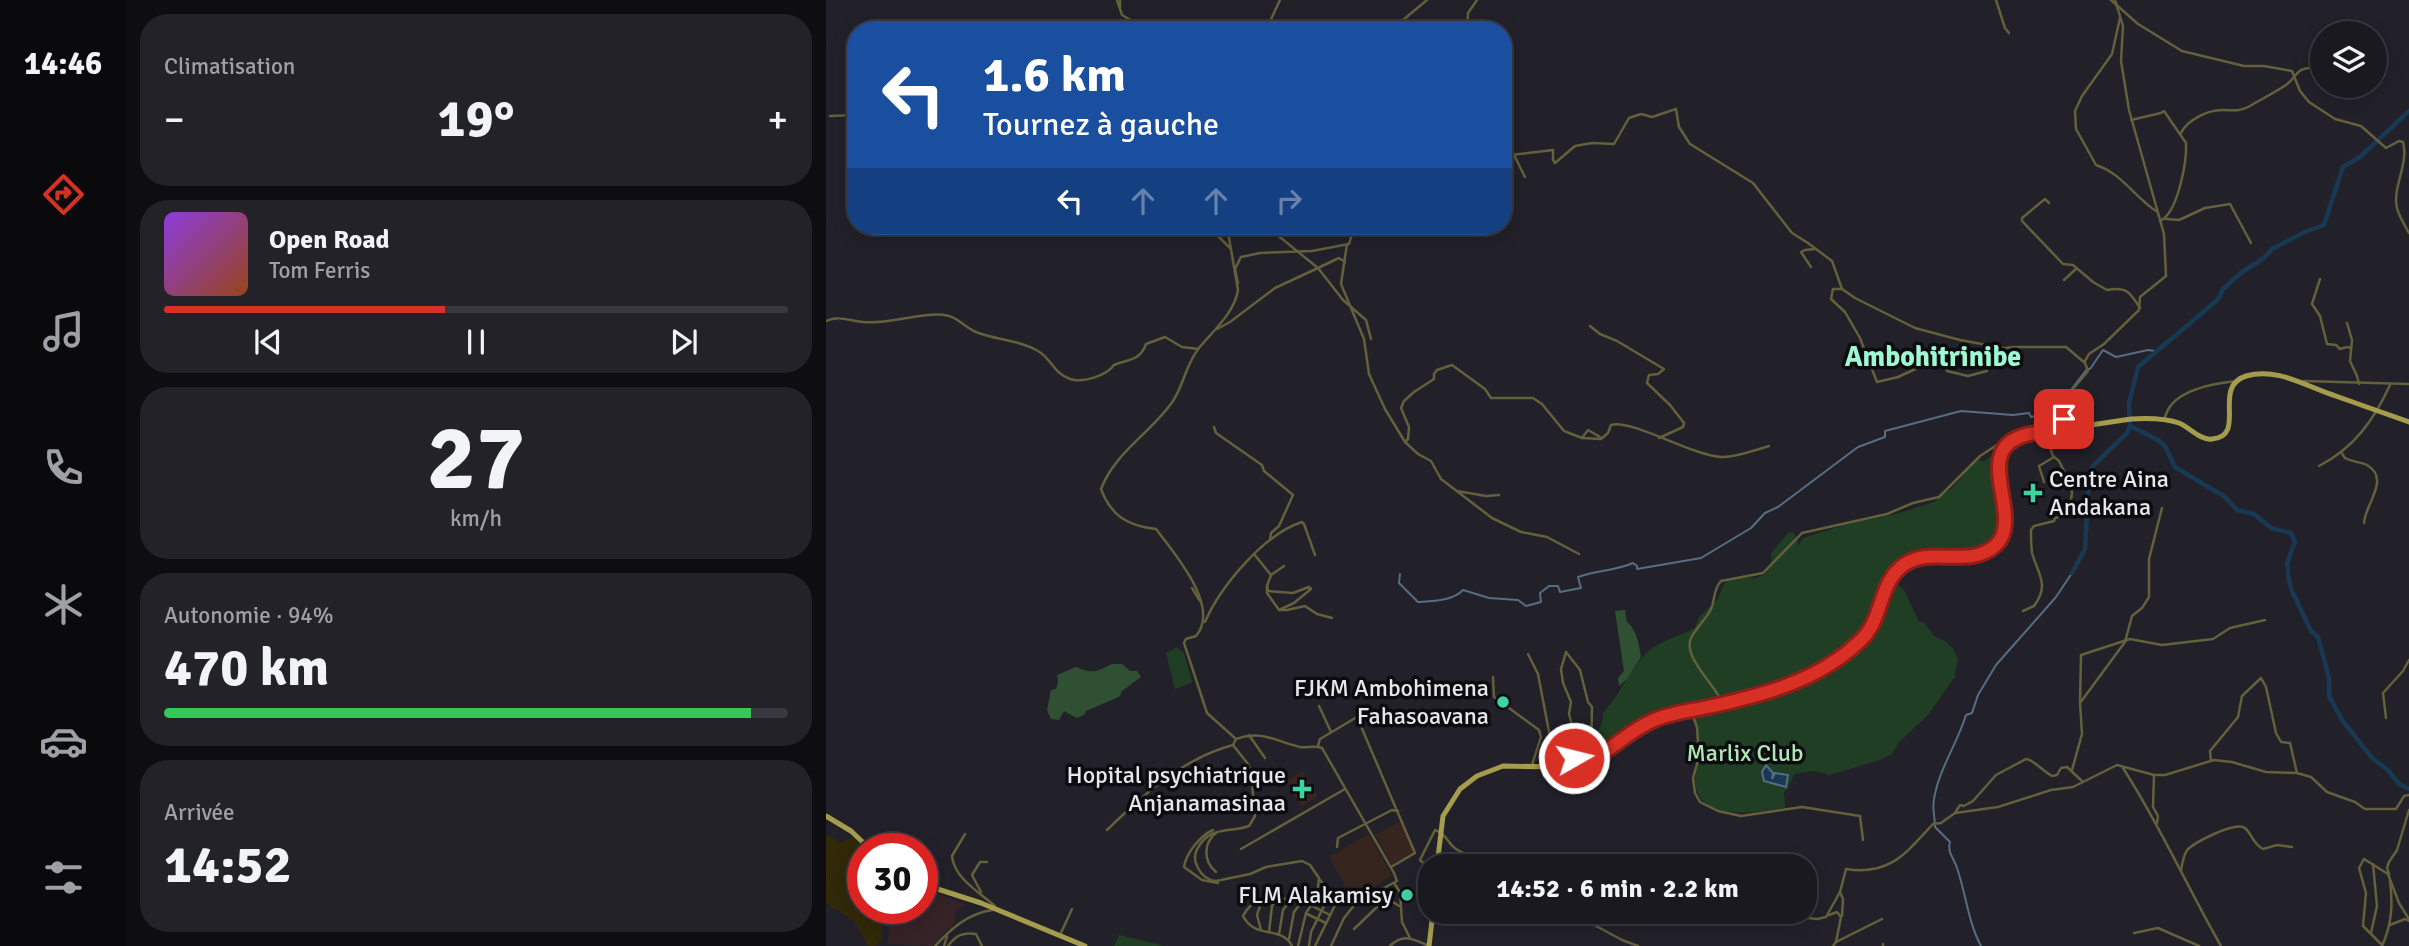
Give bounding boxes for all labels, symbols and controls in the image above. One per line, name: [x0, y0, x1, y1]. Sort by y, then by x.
map controls: [2310, 21, 2387, 98]
button: layers: [2310, 21, 2387, 98]
text: 14:46: [24, 44, 102, 83]
text: 1.6 km: [983, 45, 1126, 105]
icon: left: [868, 49, 959, 140]
text: Climatisation: [164, 52, 295, 81]
text: 19°: [438, 87, 514, 151]
text: −: [164, 96, 185, 143]
text: +: [767, 96, 788, 143]
text: Tournez à gauche: [983, 105, 1219, 144]
icon: directions: [39, 170, 88, 219]
icon: left: [1051, 182, 1089, 220]
icon: ahead: [1124, 182, 1162, 220]
icon: ahead: [1197, 182, 1235, 220]
icon: right: [1270, 182, 1308, 220]
text: Open Road: [269, 224, 390, 256]
text: Tom Ferris: [269, 256, 370, 285]
icon: music: [39, 307, 88, 356]
icon: previous: [249, 323, 287, 361]
icon: pause: [457, 323, 495, 361]
icon: next: [665, 323, 703, 361]
district label: Ambohitrinibe: [1845, 340, 2021, 374]
pin: [2034, 389, 2094, 449]
icon: arrive: [2045, 400, 2083, 438]
text: 27: [427, 402, 525, 515]
icon: phone: [39, 443, 88, 492]
place label: Centre Aina Andakana: [2049, 464, 2169, 522]
marker: Centre Aina Andakana: [2023, 483, 2043, 503]
text: km/h: [450, 504, 502, 533]
icon: climate: [39, 580, 88, 629]
text: Autonomie · 94%: [164, 601, 334, 630]
text: 470 km: [164, 636, 329, 700]
place label: FJKM Ambohimena Fahasoavana: [1294, 673, 1489, 731]
marker: FJKM Ambohimena Fahasoavana: [1495, 694, 1511, 710]
icon: car: [39, 717, 88, 766]
position arrow: [1537, 721, 1611, 795]
park label: Marlix Club: [1686, 738, 1804, 768]
place label: Hopital psychiatrique Anjanamasinaa: [1066, 760, 1286, 818]
marker: Hopital psychiatrique Anjanamasinaa: [1292, 779, 1312, 799]
text: Arrivée: [164, 798, 235, 827]
text: 14:52: [164, 833, 292, 897]
speed limit sign: 30: [847, 833, 938, 924]
icon: filters: [39, 853, 88, 902]
text: 14:52 · 6 min · 2.2 km: [1496, 873, 1739, 905]
place label: FLM Alakamisy: [1238, 880, 1393, 910]
marker: FLM Alakamisy: [1399, 887, 1415, 903]

